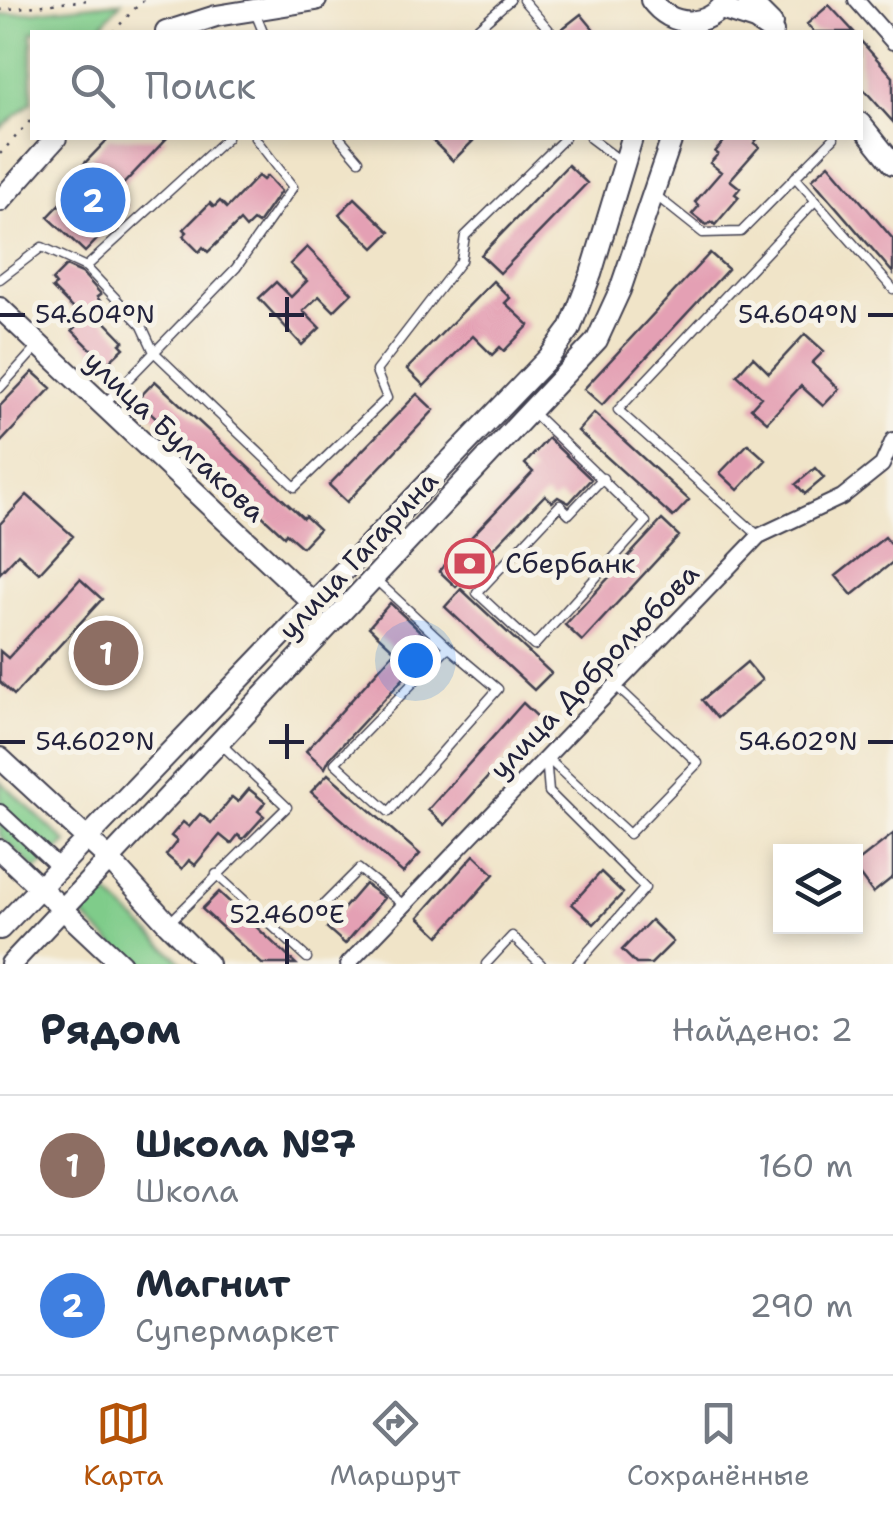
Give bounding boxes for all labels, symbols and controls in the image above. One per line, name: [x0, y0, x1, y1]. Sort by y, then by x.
search box: [30, 30, 863, 140]
icon: search: [65, 58, 120, 113]
text: Поиск: [145, 60, 256, 111]
pin: 2: [61, 162, 126, 238]
text: 54.604°N: [35, 297, 155, 331]
text: 54.604°N: [738, 297, 858, 331]
street label: улица Булгакова: [76, 342, 274, 530]
street label: улица Гагарина: [270, 462, 446, 648]
bank icon: Сбербанк: [444, 537, 496, 589]
place label: Сбербанк: [505, 544, 636, 582]
street label: улица Добролюбова: [481, 555, 707, 787]
pin: 1: [74, 616, 138, 690]
your location: [390, 635, 441, 686]
text: 54.602°N: [35, 724, 155, 758]
text: 54.602°N: [738, 724, 858, 758]
map controls: [773, 844, 863, 934]
button: layers: [773, 844, 863, 934]
text: 52.460°E: [229, 897, 345, 931]
text: Рядом: [40, 1001, 181, 1057]
text: Найдено: 2: [672, 1008, 853, 1051]
text: Школа №7: [135, 1118, 356, 1169]
text: 1: [65, 1144, 80, 1187]
text: 160 m: [758, 1144, 853, 1187]
text: Школа: [135, 1169, 239, 1212]
text: Магнит: [135, 1258, 290, 1309]
text: 2: [61, 1284, 84, 1327]
text: 290 m: [750, 1284, 853, 1327]
text: Супермаркет: [135, 1309, 339, 1352]
tab: Карта: [83, 1396, 163, 1494]
tab: Маршрут: [330, 1396, 460, 1494]
tab: Сохранённые: [627, 1396, 810, 1494]

